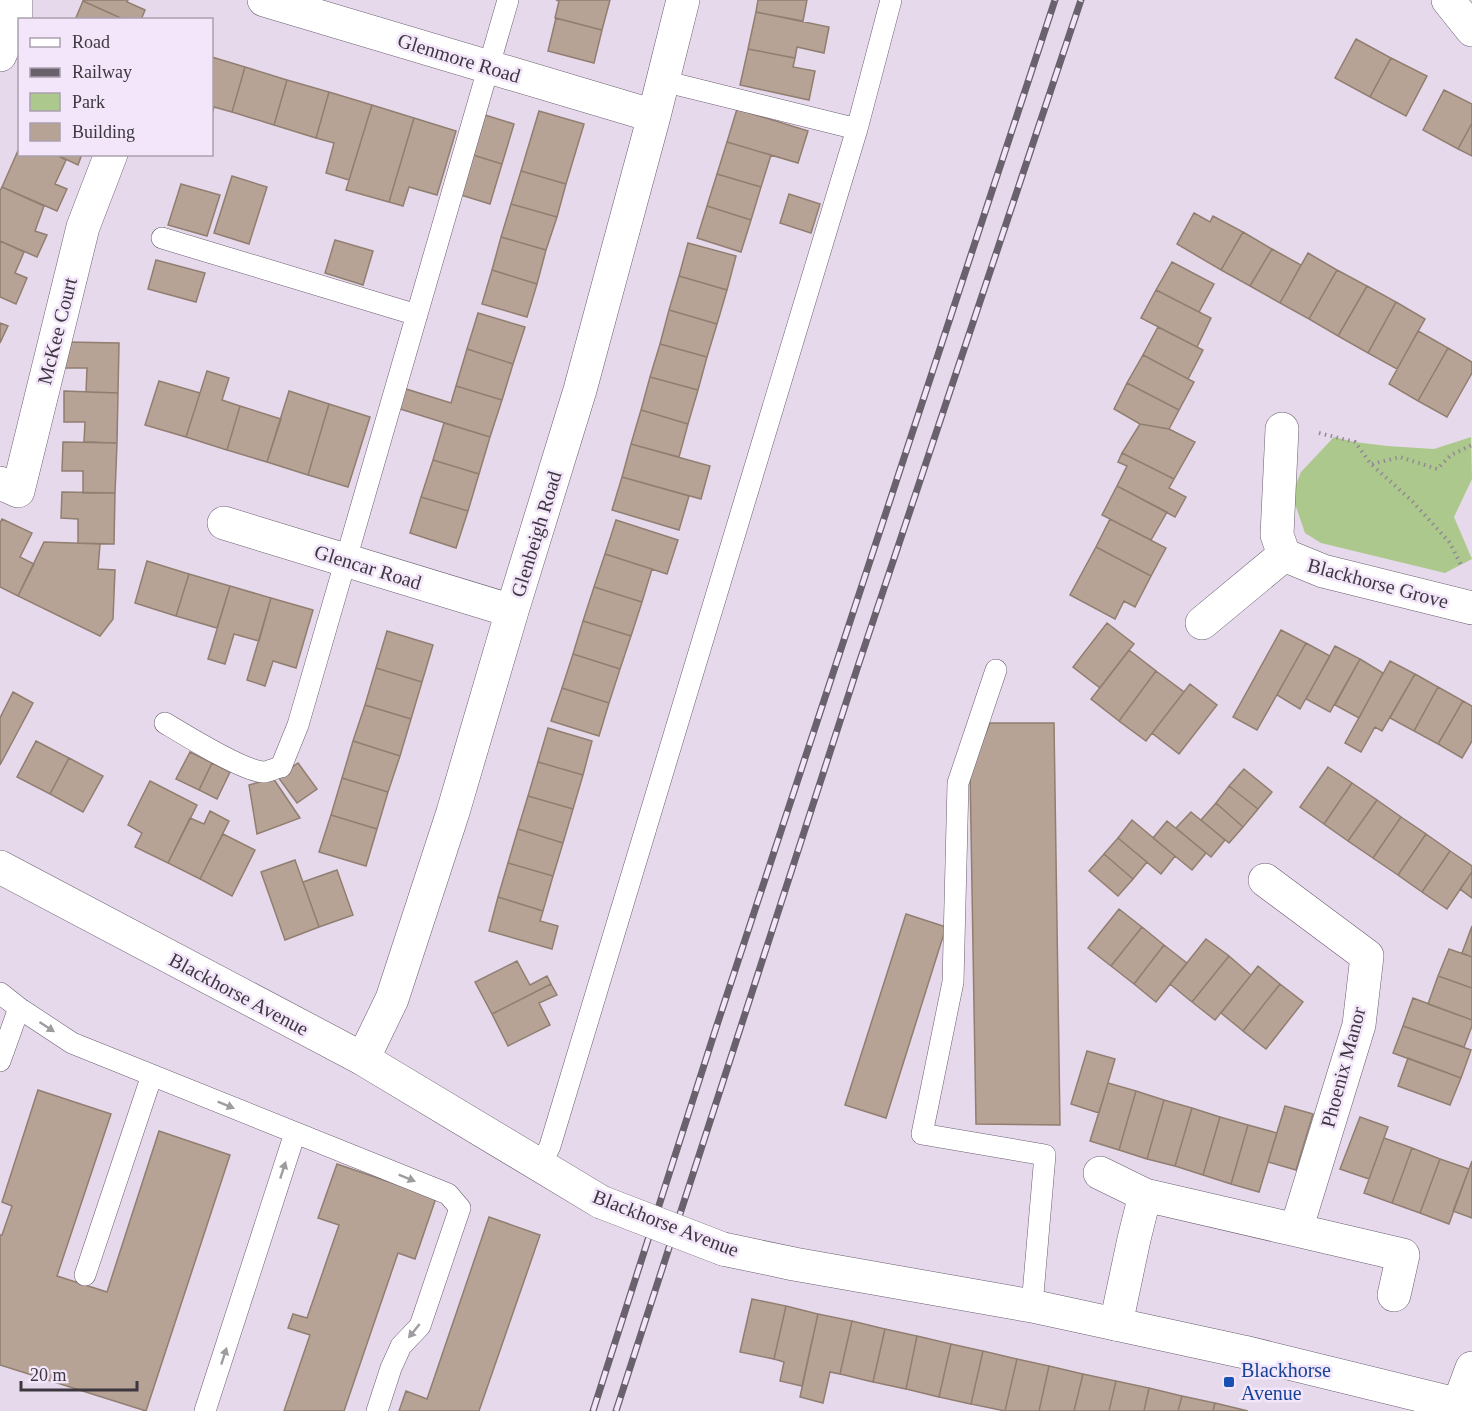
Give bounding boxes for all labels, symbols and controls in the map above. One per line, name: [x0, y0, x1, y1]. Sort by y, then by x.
legend: [18, 18, 213, 156]
street label: Glenmore Road: [395, 29, 523, 87]
text: Road: [72, 32, 110, 52]
text: Railway: [72, 62, 132, 82]
text: Park: [72, 92, 105, 112]
text: Building: [72, 122, 135, 142]
street label: McKee Court: [33, 275, 81, 387]
street label: Glenbeigh Road: [506, 468, 567, 600]
street label: Glencar Road: [312, 540, 424, 594]
street label: Blackhorse Grove: [1305, 554, 1451, 612]
street label: Blackhorse Avenue: [166, 948, 313, 1040]
street label: Phoenix Manor: [1316, 1004, 1370, 1130]
one-way arrow: [39, 1021, 55, 1033]
one-way arrow: [217, 1100, 235, 1110]
one-way arrow: [279, 1161, 288, 1179]
one-way arrow: [398, 1173, 416, 1183]
street label: Blackhorse Avenue: [590, 1185, 742, 1261]
one-way arrow: [408, 1323, 421, 1339]
one-way arrow: [220, 1347, 229, 1365]
scale bar: [21, 1354, 136, 1392]
place label: Blackhorse Avenue: [1241, 1359, 1331, 1404]
text: 20 m: [30, 1365, 67, 1385]
marker: Blackhorse Avenue: [1222, 1375, 1236, 1389]

